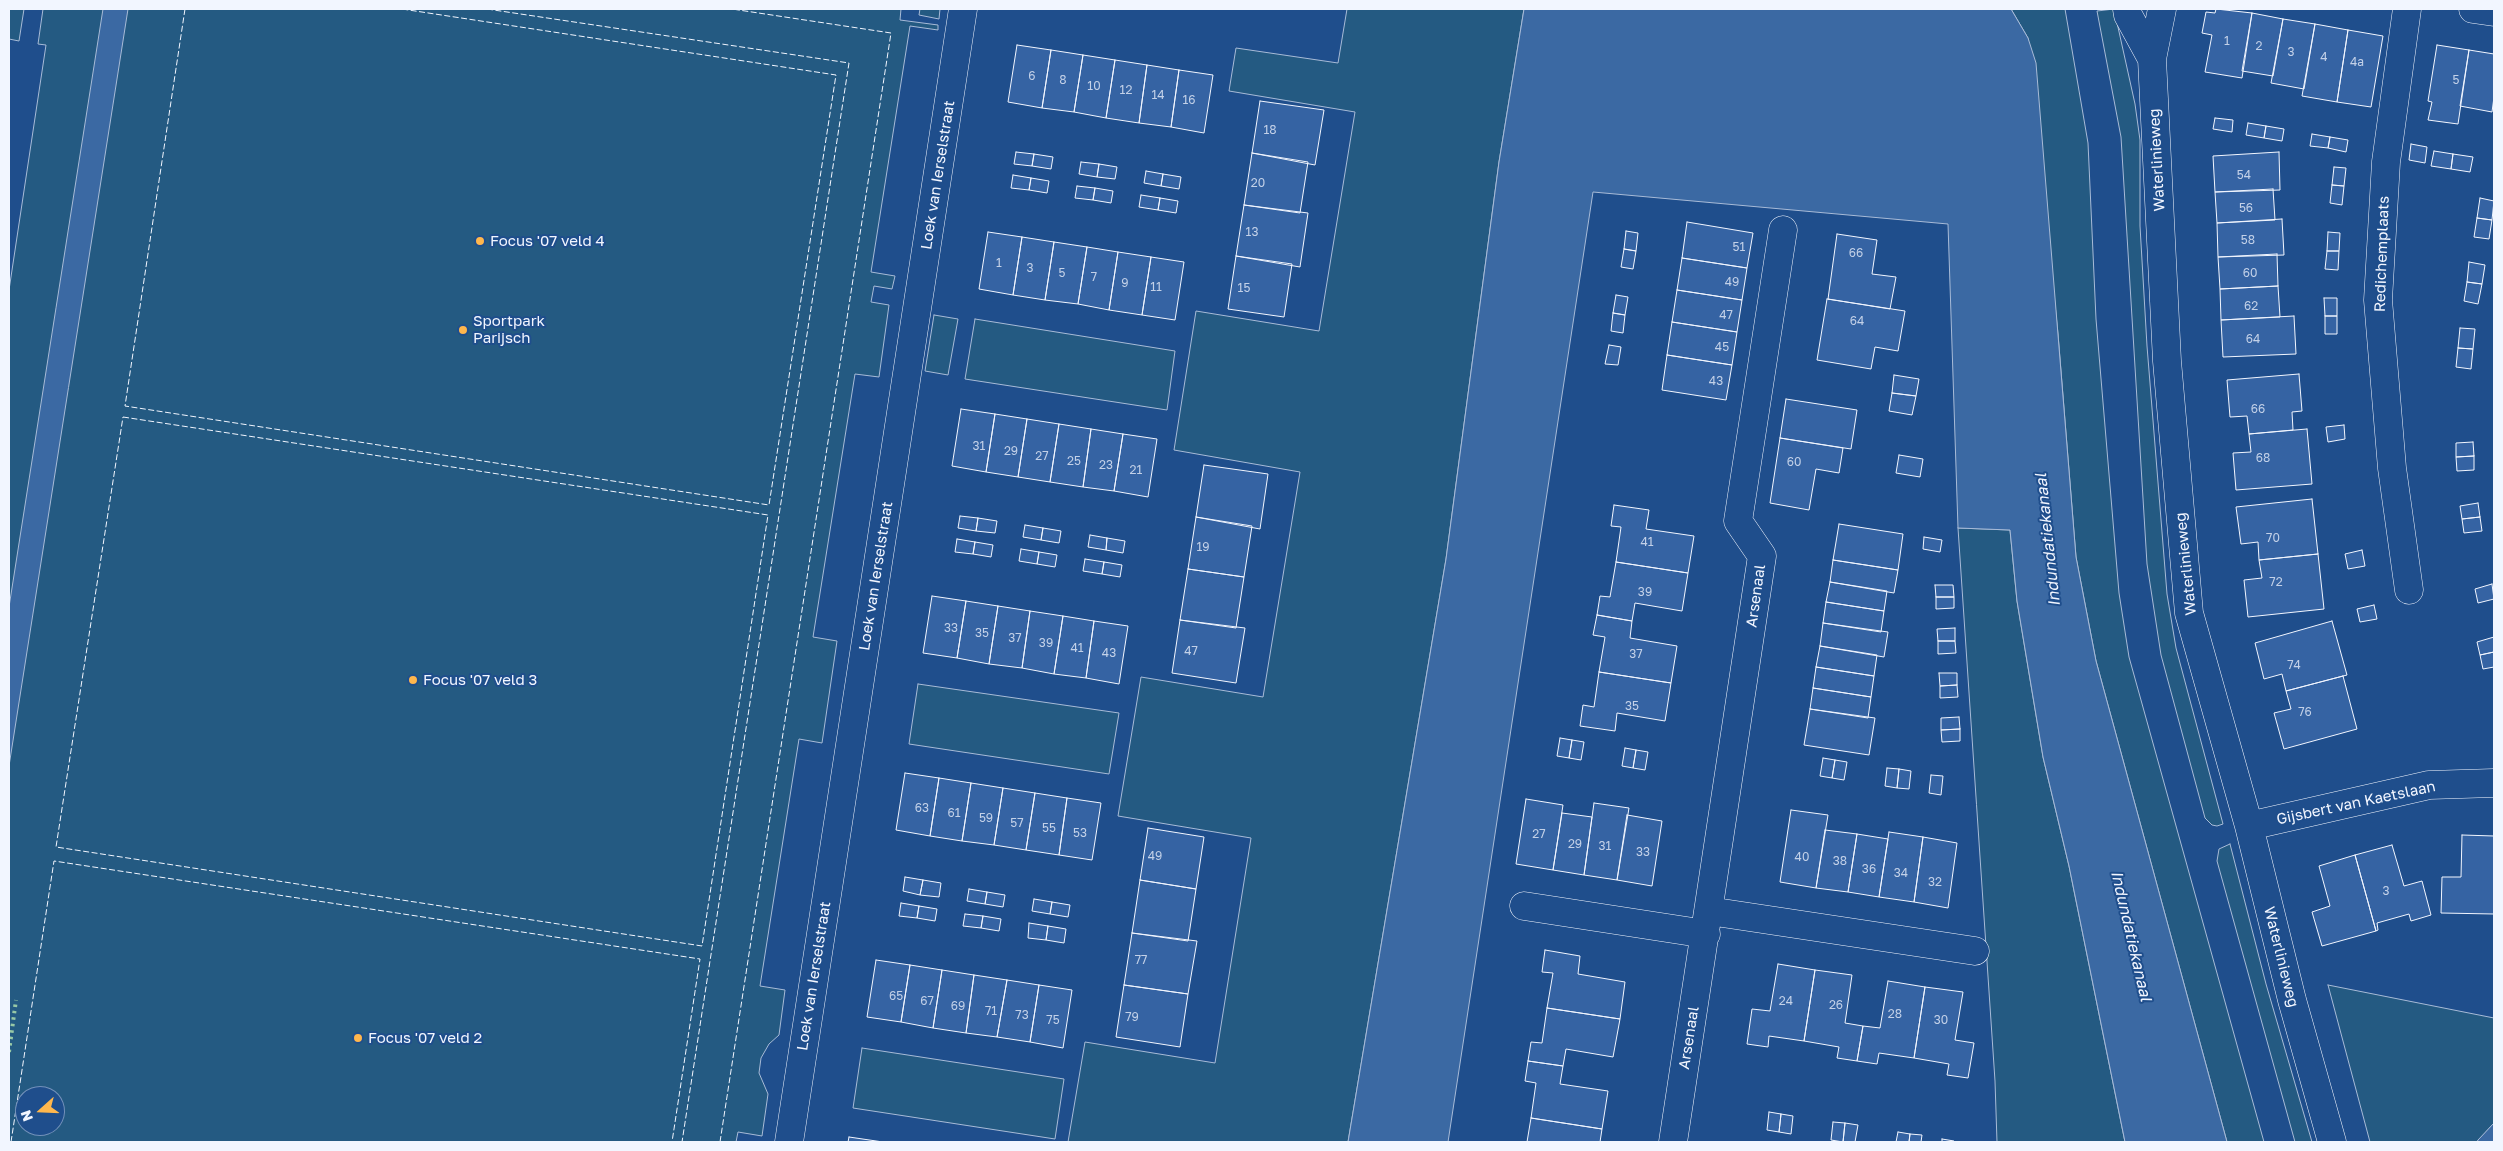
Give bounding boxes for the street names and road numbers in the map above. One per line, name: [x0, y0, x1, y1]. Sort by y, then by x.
street label: Loek van Ierselstraat: [917, 99, 959, 251]
street label: Waterlinieweg: [2145, 108, 2169, 212]
street label: Redichemplaats: [2371, 196, 2393, 312]
street label: Loek van Ierselstraat: [855, 500, 897, 652]
street label: Waterlinieweg: [2172, 512, 2200, 616]
street label: Arsenaal: [1743, 563, 1769, 629]
street label: Gijsbert van Kaetslaan: [2275, 777, 2437, 829]
street label: Loek van Ierselstraat: [793, 900, 835, 1052]
street label: Waterlinieweg: [2260, 905, 2302, 1009]
street label: Arsenaal: [1675, 1005, 1703, 1071]

